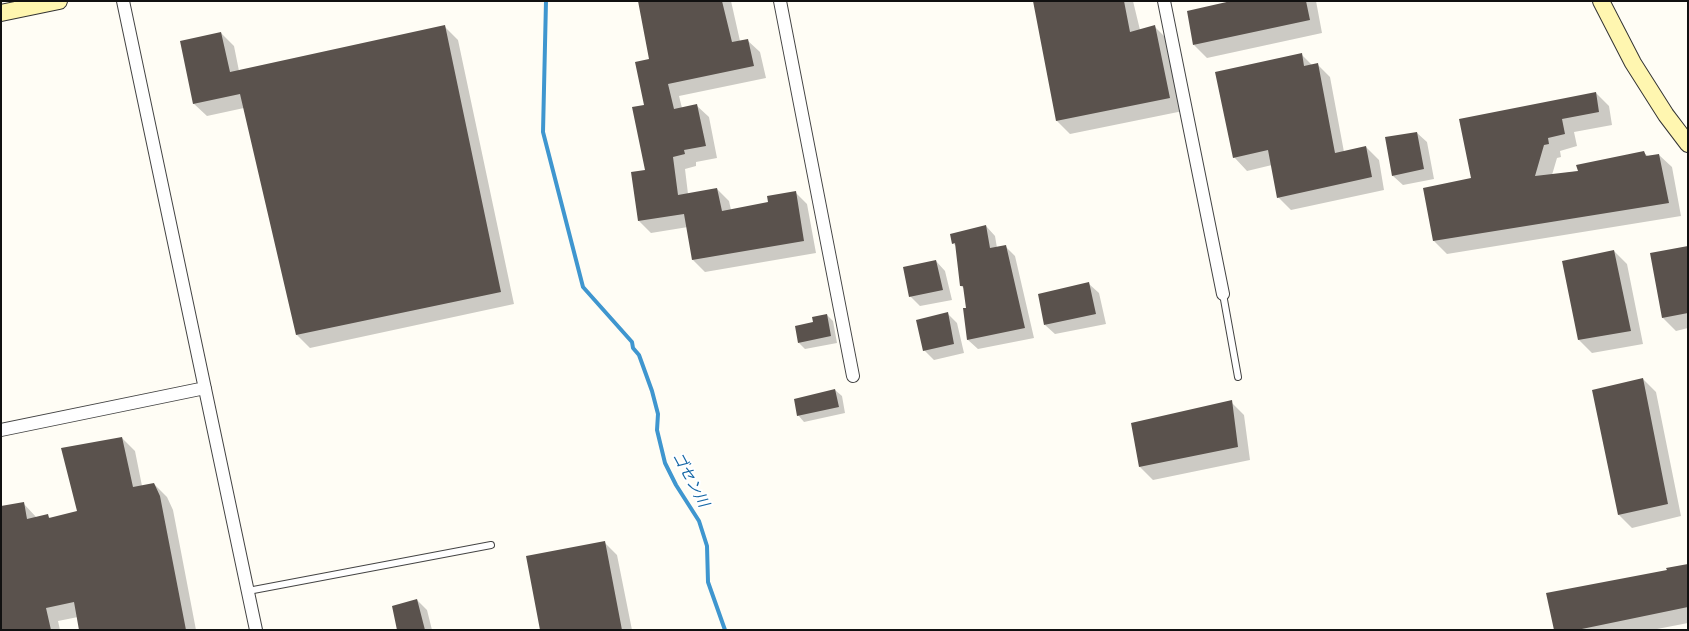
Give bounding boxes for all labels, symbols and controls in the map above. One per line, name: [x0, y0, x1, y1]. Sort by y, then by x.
water label: ゴセン川: [668, 449, 712, 511]

